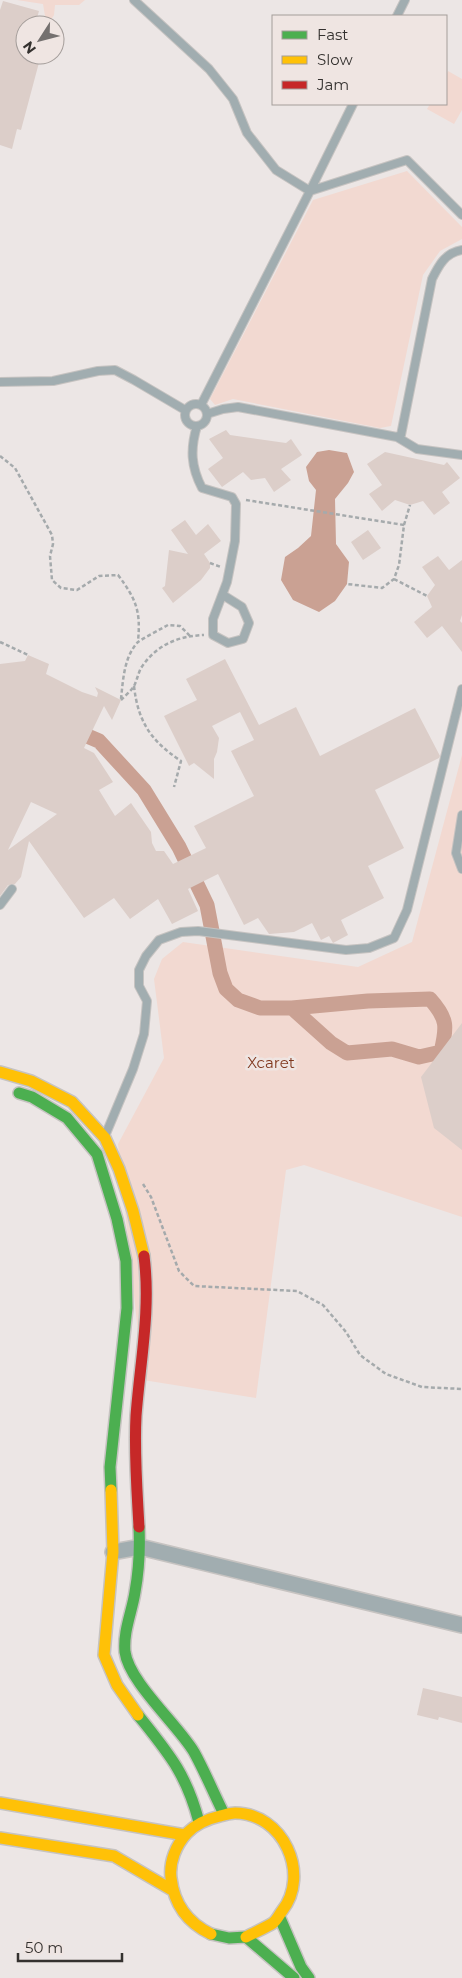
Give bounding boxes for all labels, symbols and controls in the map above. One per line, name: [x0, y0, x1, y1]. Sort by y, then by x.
north arrow: [15, 15, 65, 65]
legend: [272, 15, 447, 105]
text: Fast: [317, 25, 348, 44]
text: N: [19, 38, 40, 58]
text: Slow: [317, 50, 353, 69]
text: Jam: [316, 75, 349, 94]
park label: Xcaret: [247, 1053, 295, 1072]
scale bar: [18, 1930, 121, 1962]
text: 50 m: [25, 1938, 63, 1957]

